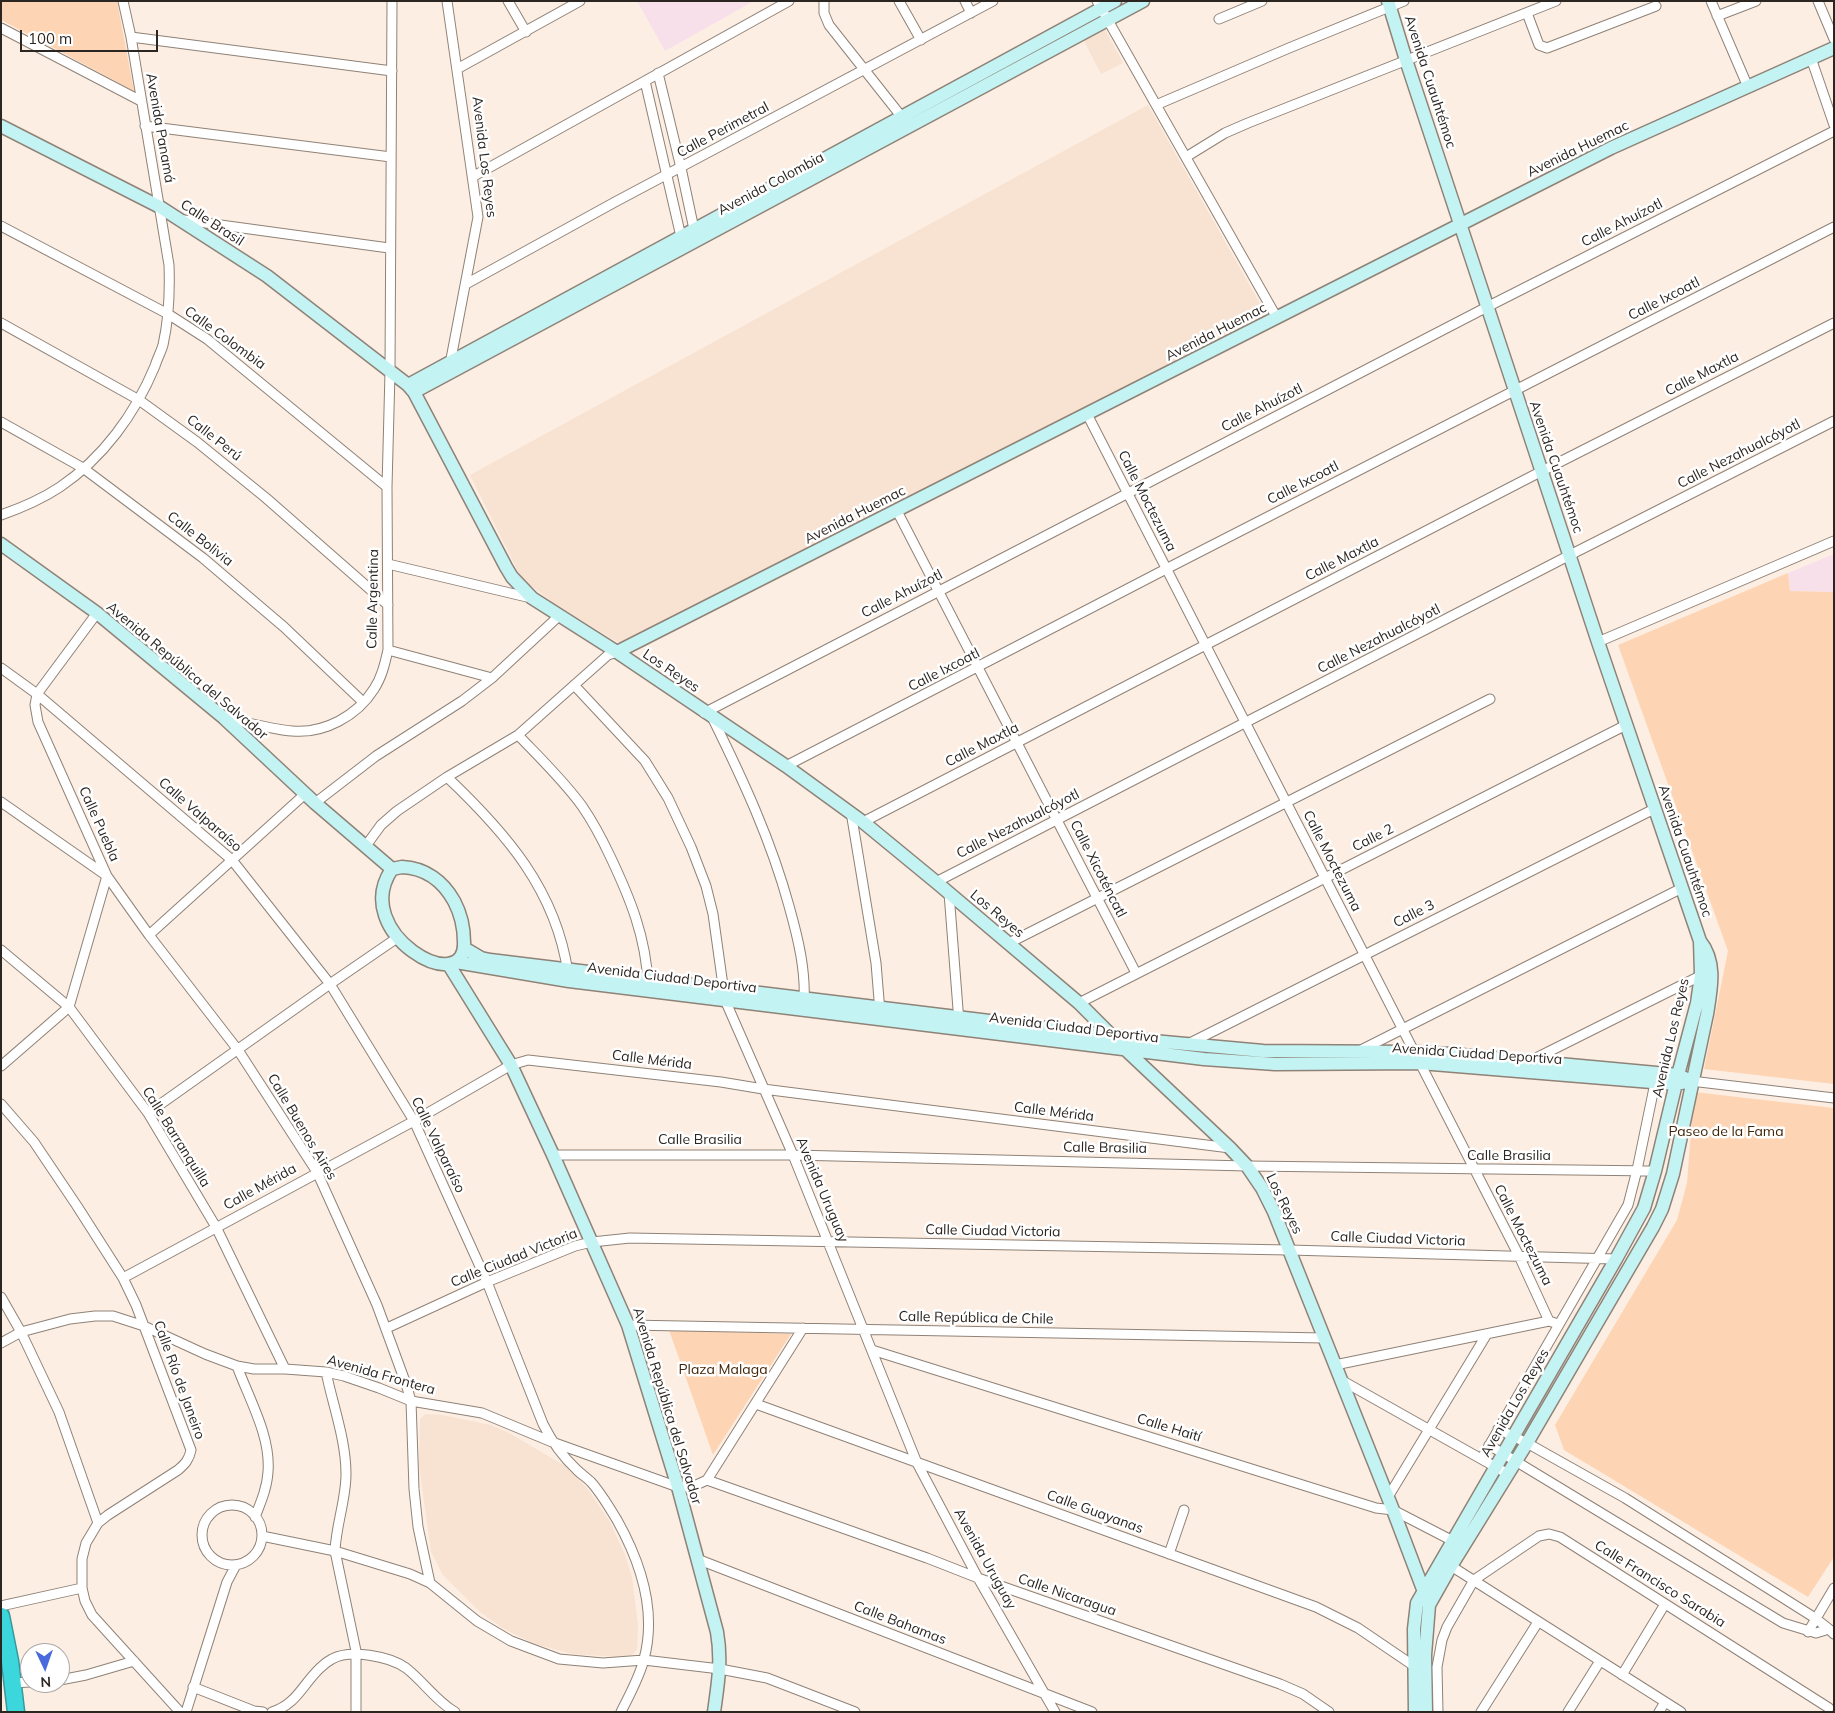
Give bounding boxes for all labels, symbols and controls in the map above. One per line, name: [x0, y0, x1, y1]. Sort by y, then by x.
street label: Avenida Cuauhtémoc: [1401, 13, 1459, 151]
scale bar: [22, 20, 160, 52]
text: 100 m: [28, 29, 72, 48]
street label: Avenida Panamá: [142, 72, 178, 184]
street label: Avenida Los Reyes: [468, 95, 500, 219]
street label: Calle Perimetral: [674, 99, 772, 161]
street label: Avenida Huemac: [1524, 117, 1632, 181]
street label: Avenida Colombia: [715, 149, 827, 219]
street label: Calle Ahuízotl: [1579, 195, 1665, 251]
street label: Calle Brasil: [177, 196, 247, 250]
street label: Calle Ixcoatl: [1625, 274, 1703, 324]
street label: Avenida Huemac: [1163, 299, 1269, 365]
street label: Calle Colombia: [181, 303, 269, 373]
street label: Calle Maxtla: [1662, 348, 1742, 400]
street label: Calle Ahuízotl: [1219, 380, 1305, 436]
street label: Avenida Cuauhtémoc: [1525, 399, 1587, 535]
street label: Calle Perú: [183, 411, 245, 465]
street label: Calle Nezahualcóyotl: [1675, 416, 1803, 492]
street label: Calle Moctezuma: [1114, 448, 1180, 554]
street label: Calle Ixcoatl: [1264, 458, 1342, 508]
street label: Avenida Huemac: [802, 482, 908, 548]
street label: Calle Bolivia: [164, 508, 236, 570]
street label: Calle Maxtla: [1302, 533, 1382, 585]
street label: Calle Argentina: [364, 549, 382, 649]
street label: Calle Ahuízotl: [859, 566, 945, 622]
street label: Avenida República del Salvador: [103, 599, 271, 743]
street label: Calle Nezahualcóyotl: [1315, 601, 1443, 677]
street label: Calle Ixcoatl: [905, 645, 983, 695]
street label: Los Reyes: [639, 646, 703, 696]
street label: Calle Maxtla: [942, 719, 1022, 771]
street label: Calle Valparaíso: [155, 774, 245, 856]
street label: Avenida Cuauhtémoc: [1654, 783, 1716, 919]
street label: Calle Puebla: [75, 784, 123, 864]
street label: Calle Nezahualcóyotl: [954, 786, 1082, 862]
street label: Calle Moctezuma: [1299, 808, 1365, 914]
street label: Calle Xicoténcatl: [1066, 818, 1130, 920]
street label: Calle 2: [1350, 821, 1396, 855]
street label: Los Reyes: [967, 887, 1027, 941]
street label: Calle 3: [1391, 897, 1437, 931]
street label: Avenida Ciudad Deportiva: [586, 959, 758, 997]
street label: Avenida Los Reyes: [1649, 977, 1693, 1099]
street label: Avenida Ciudad Deportiva: [988, 1009, 1160, 1047]
street label: Avenida Ciudad Deportiva: [1391, 1040, 1563, 1068]
street label: Calle Mérida: [611, 1047, 693, 1073]
street label: Calle Buenos Aires: [264, 1071, 340, 1183]
street label: Calle Barranquilla: [138, 1084, 214, 1190]
street label: Calle Valparaíso: [407, 1094, 469, 1196]
street label: Calle Mérida: [1013, 1099, 1095, 1125]
park label: Paseo de la Fama: [1668, 1124, 1784, 1140]
street label: Calle Brasilia: [658, 1132, 742, 1148]
street label: Avenida Uruguay: [792, 1135, 852, 1245]
street label: Calle Brasilia: [1063, 1139, 1147, 1157]
street label: Calle Brasilia: [1467, 1148, 1551, 1164]
street label: Calle Mérida: [221, 1160, 299, 1214]
street label: Los Reyes: [1262, 1171, 1306, 1237]
street label: Calle Moctezuma: [1490, 1182, 1556, 1288]
street label: Calle Ciudad Victoria: [925, 1221, 1061, 1241]
street label: Calle Ciudad Victoria: [448, 1225, 580, 1291]
street label: Calle Ciudad Victoria: [1330, 1228, 1466, 1250]
street label: Avenida República del Salvador: [629, 1305, 705, 1507]
street label: Calle República de Chile: [898, 1308, 1054, 1328]
street label: Calle Río de Janeiro: [150, 1318, 208, 1442]
street label: Avenida Los Reyes: [1477, 1346, 1553, 1460]
street label: Avenida Frontera: [325, 1352, 437, 1398]
park label: Plaza Malaga: [678, 1362, 768, 1378]
street label: Calle Haití: [1135, 1410, 1203, 1446]
street label: Calle Guayanas: [1044, 1487, 1146, 1537]
street label: Avenida Uruguay: [950, 1506, 1020, 1612]
street label: Calle Francisco Sarabia: [1591, 1537, 1729, 1631]
street label: Calle Nicaragua: [1016, 1570, 1118, 1620]
street label: Calle Bahamas: [851, 1598, 949, 1648]
north arrow: [20, 1643, 70, 1693]
text: N: [40, 1673, 51, 1691]

